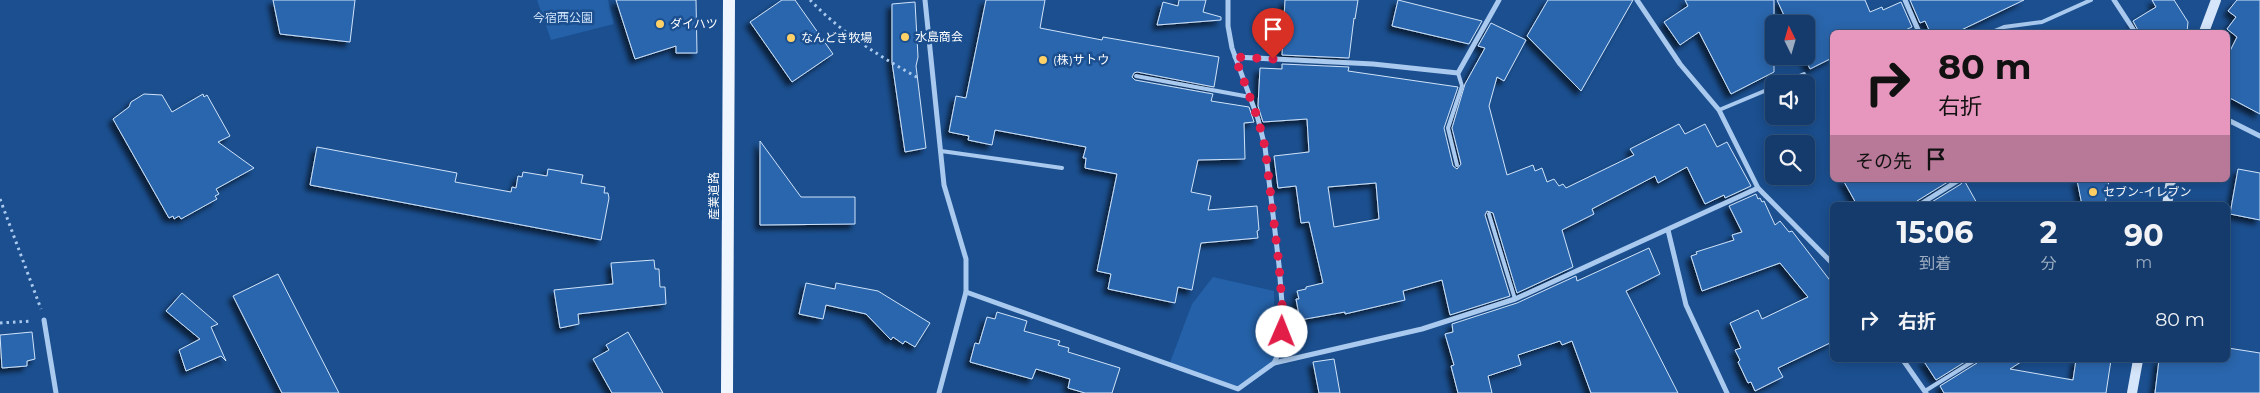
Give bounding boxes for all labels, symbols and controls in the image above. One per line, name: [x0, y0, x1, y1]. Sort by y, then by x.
pin: [1252, 8, 1294, 59]
park label: 今宿西公園: [533, 10, 593, 25]
icon: arrive: [1259, 15, 1287, 43]
north arrow: [1765, 15, 1815, 65]
map controls: [1765, 15, 1815, 185]
place label: ダイハツ: [670, 16, 718, 31]
marker: ダイハツ: [654, 18, 666, 30]
place label: 水島商会: [915, 29, 963, 44]
place label: なんどき牧場: [801, 30, 872, 45]
marker: 水島商会: [899, 31, 911, 43]
marker: なんどき牧場: [785, 32, 797, 44]
text: 80 m: [1938, 45, 2032, 88]
icon: right: [1855, 50, 1920, 115]
place label: (株)サトウ: [1053, 52, 1109, 67]
marker: (株)サトウ: [1037, 54, 1049, 66]
button: sound: [1765, 75, 1815, 125]
text: 右折: [1938, 93, 1982, 120]
button: search: [1765, 135, 1815, 185]
icon: arrive: [1922, 145, 1950, 173]
text: その先: [1855, 150, 1912, 173]
street label: 産業道路: [706, 172, 721, 220]
place label: セブン-イレブン: [2103, 184, 2192, 199]
marker: セブン-イレブン: [2087, 186, 2099, 198]
text: 15:06: [1896, 214, 1973, 251]
text: 2: [2040, 214, 2058, 251]
text: 90: [2124, 217, 2164, 254]
text: m: [2135, 253, 2152, 272]
text: 到着: [1919, 254, 1951, 273]
text: 分: [2041, 254, 2057, 273]
position arrow: [1255, 305, 1307, 357]
icon: right: [1855, 306, 1883, 334]
text: 80 m: [2155, 308, 2205, 331]
text: 右折: [1898, 310, 1936, 333]

